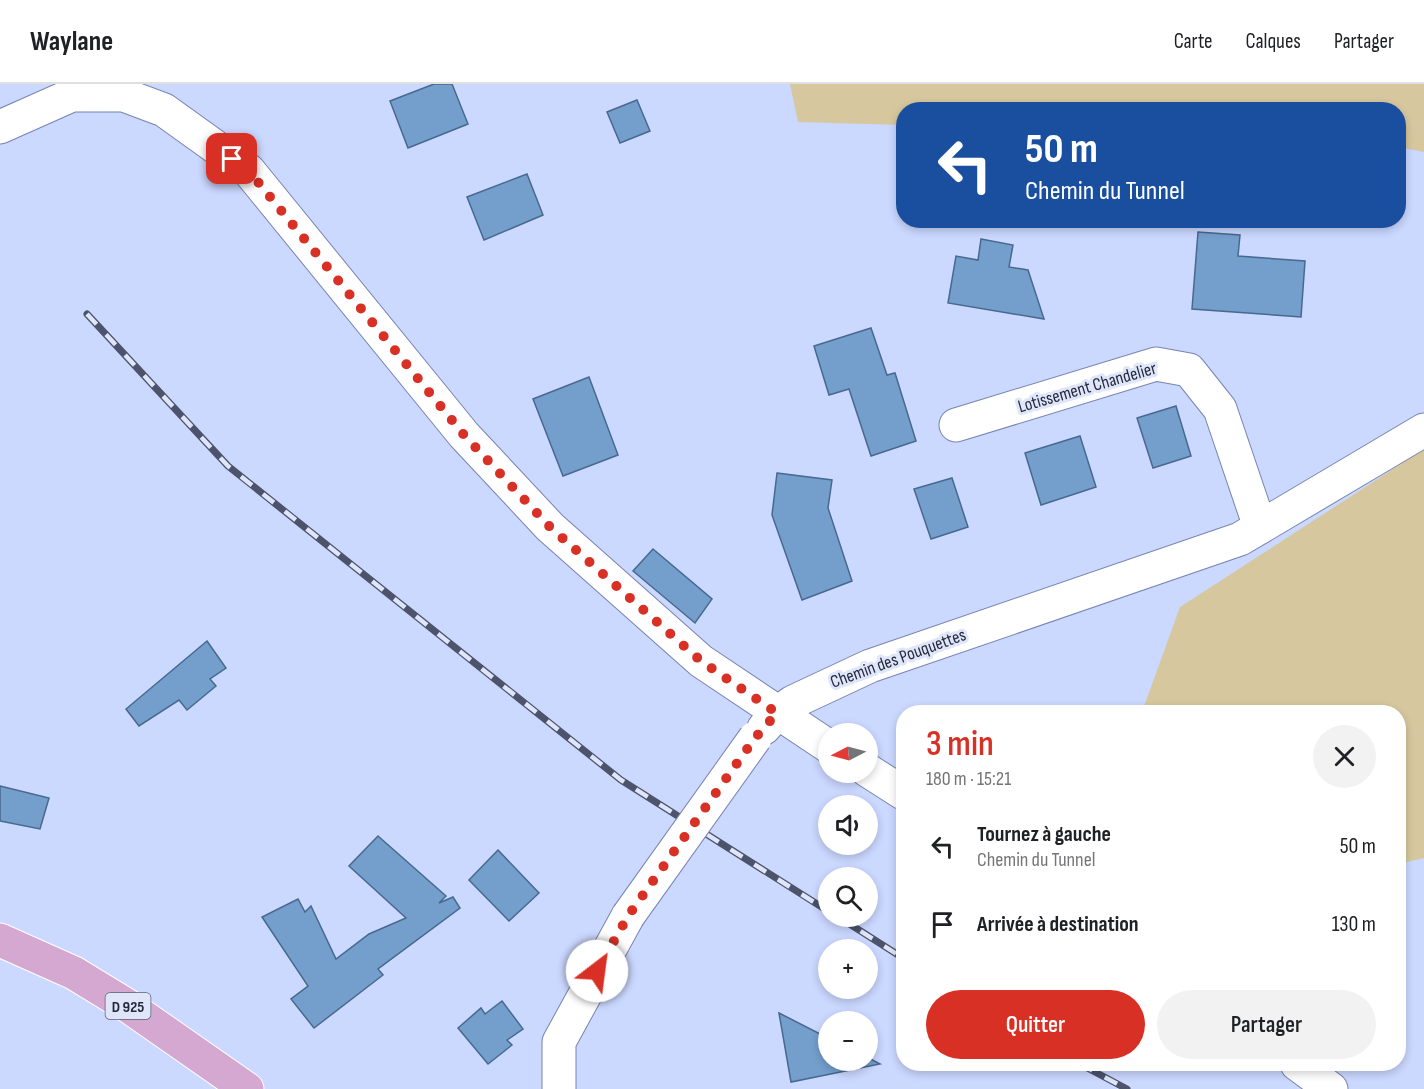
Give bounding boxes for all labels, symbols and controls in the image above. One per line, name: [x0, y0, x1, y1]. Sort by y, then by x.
text: Waylane: [30, 25, 113, 58]
text: Carte: [1174, 29, 1213, 54]
text: Calques: [1246, 29, 1301, 54]
text: Partager: [1334, 29, 1394, 54]
text: 50 m: [1025, 124, 1098, 175]
icon: left: [926, 126, 1004, 204]
pin: [206, 133, 257, 184]
icon: arrive: [215, 142, 248, 175]
text: Chemin du Tunnel: [1025, 175, 1185, 207]
street label: Lotissement Chandelier: [1016, 358, 1159, 417]
street label: Chemin des Pouquettes: [828, 624, 969, 693]
north arrow: [818, 723, 878, 783]
map controls: [818, 723, 878, 1071]
text: 3 min: [926, 723, 994, 766]
button: close: [1313, 725, 1376, 788]
text: 180 m · 15:21: [926, 767, 1011, 791]
button: sound: [818, 795, 878, 855]
text: Tournez à gauche: [977, 821, 1111, 848]
icon: left: [926, 830, 959, 863]
text: 50 m: [1340, 833, 1376, 860]
text: Chemin du Tunnel: [977, 848, 1095, 872]
button: search: [818, 867, 878, 927]
icon: arrive: [926, 908, 959, 941]
text: Arrivée à destination: [977, 911, 1139, 938]
text: 130 m: [1332, 911, 1376, 938]
position arrow: [565, 939, 629, 1003]
button: +: [818, 939, 878, 999]
button: Quitter: [926, 990, 1145, 1059]
button: Partager: [1157, 990, 1376, 1059]
road number: D 925: [106, 993, 150, 1019]
button: −: [818, 1011, 878, 1071]

